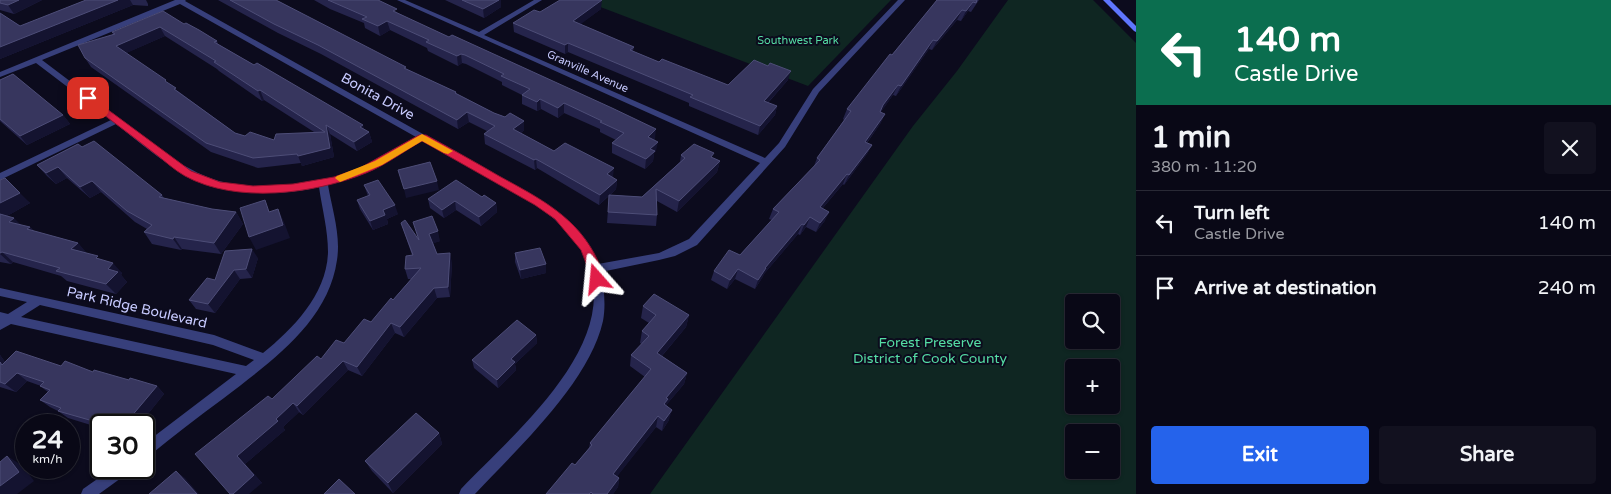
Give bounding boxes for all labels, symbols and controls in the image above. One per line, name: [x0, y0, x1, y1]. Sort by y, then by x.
text: 140 m: [1234, 19, 1341, 61]
icon: left: [1151, 20, 1216, 85]
park label: Southwest Park: [757, 34, 839, 47]
street label: Granville Avenue: [545, 48, 631, 95]
text: Castle Drive: [1234, 61, 1358, 87]
street label: Bonita Drive: [338, 69, 418, 124]
pin: [67, 77, 109, 119]
icon: arrive: [74, 84, 102, 112]
text: 1 min: [1151, 119, 1231, 156]
button: close: [1544, 122, 1596, 174]
text: 380 m · 11:20: [1151, 157, 1257, 177]
text: Turn left: [1194, 202, 1270, 224]
icon: left: [1151, 209, 1179, 237]
text: 140 m: [1538, 212, 1596, 234]
text: Castle Drive: [1194, 224, 1284, 244]
position arrow: [570, 252, 622, 304]
icon: arrive: [1151, 274, 1179, 302]
text: Arrive at destination: [1194, 277, 1377, 299]
text: 240 m: [1538, 277, 1596, 299]
street label: Park Ridge Boulevard: [65, 283, 209, 332]
map controls: [1065, 294, 1120, 479]
button: search: [1065, 294, 1120, 349]
park label: Forest Preserve District of Cook County: [853, 334, 1008, 367]
button: +: [1065, 359, 1120, 414]
speed limit sign: 30: [90, 414, 155, 479]
button: −: [1065, 424, 1120, 479]
text: 24: [32, 425, 63, 455]
button: Exit: [1151, 426, 1369, 484]
button: Share: [1379, 426, 1596, 484]
text: km/h: [32, 452, 63, 466]

